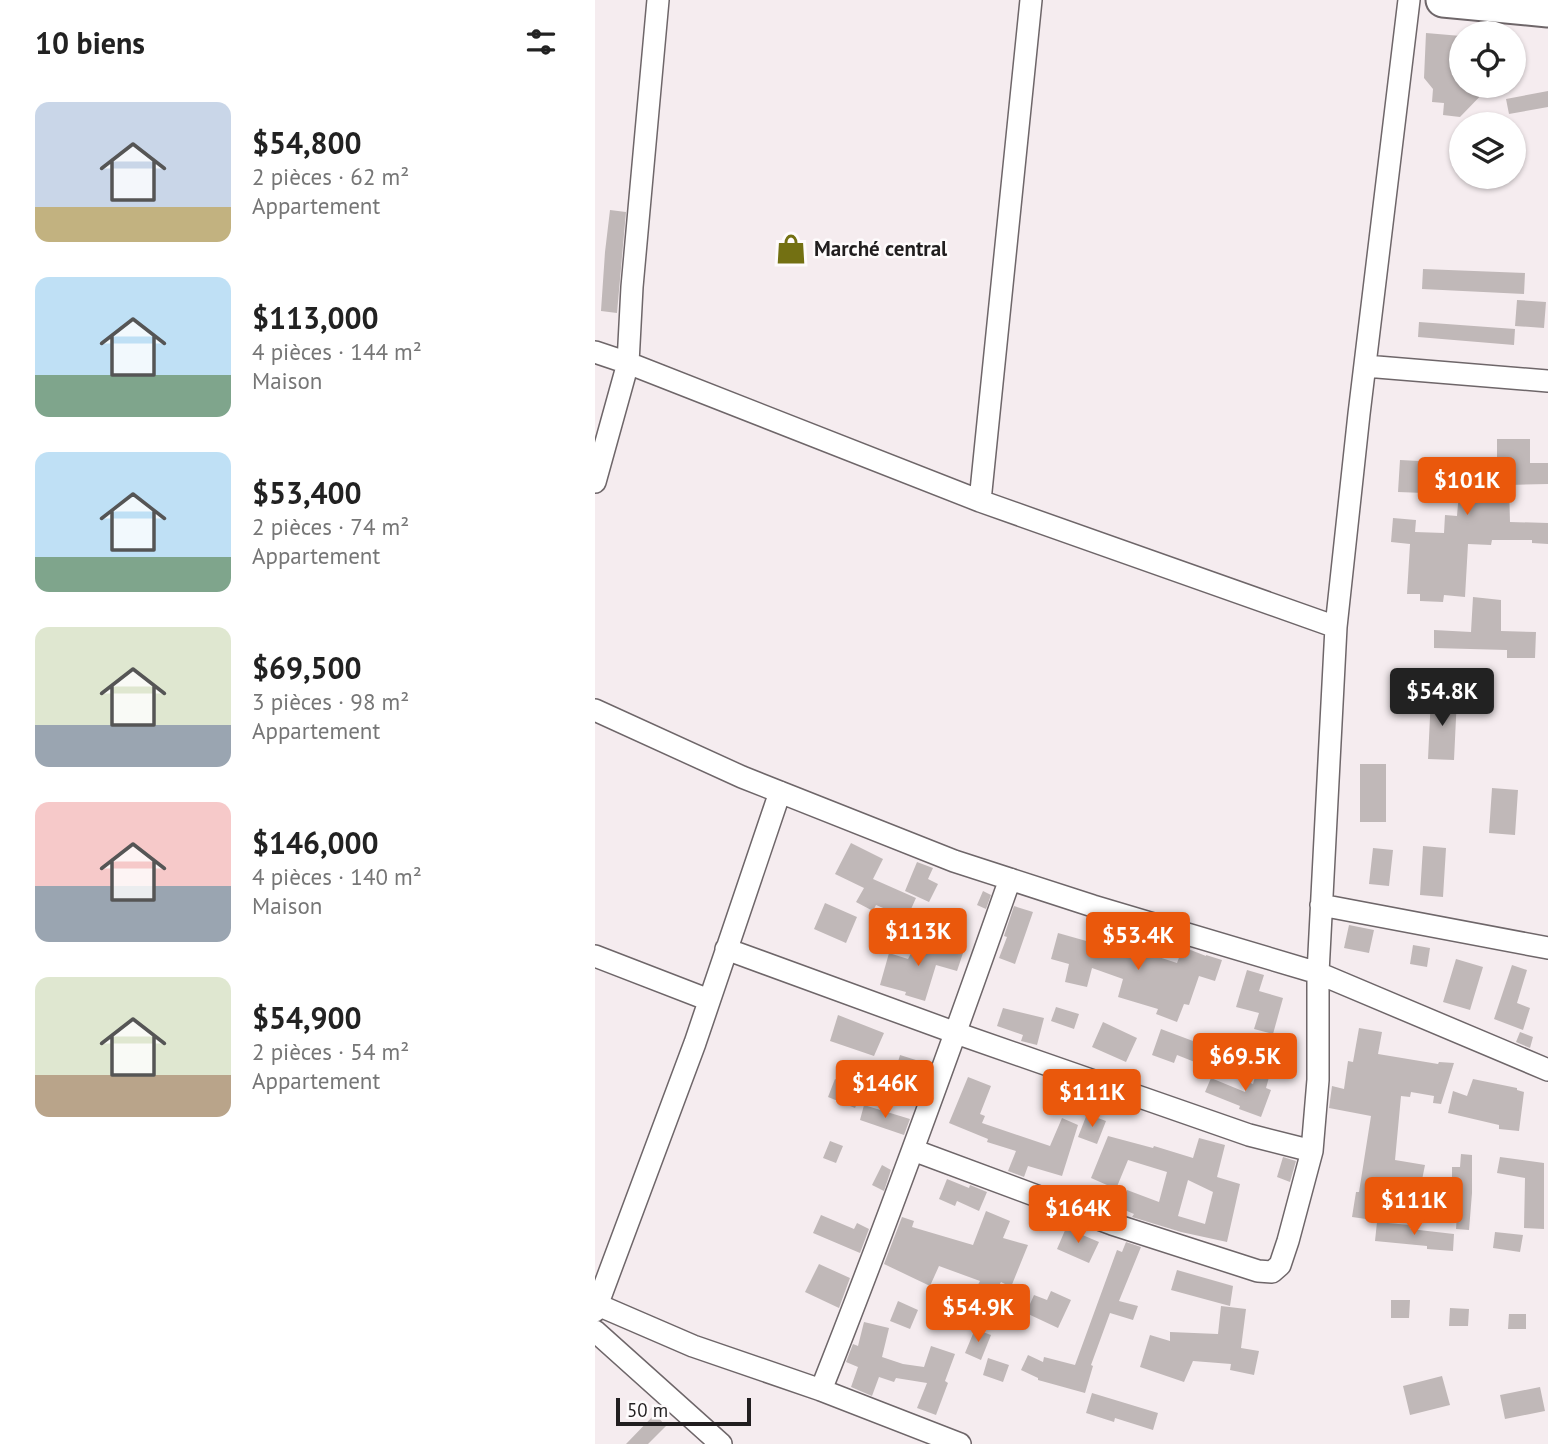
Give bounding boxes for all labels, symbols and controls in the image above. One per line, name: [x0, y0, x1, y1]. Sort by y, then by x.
map controls: [1449, 21, 1526, 189]
button: locate: [1449, 21, 1526, 98]
text: 10 biens: [35, 23, 145, 62]
icon: filters: [522, 23, 560, 61]
button: layers: [1449, 112, 1526, 189]
text: $54,800: [252, 123, 362, 162]
icon: home: [91, 130, 175, 214]
text: 2 pièces · 62 m²: [252, 162, 409, 191]
text: Appartement: [252, 191, 380, 220]
shop icon: Marché central: [774, 232, 808, 266]
place label: Marché central: [814, 235, 948, 262]
text: $113,000: [252, 298, 379, 337]
icon: home: [91, 305, 175, 389]
text: 4 pièces · 144 m²: [252, 337, 422, 366]
text: Maison: [252, 366, 322, 395]
pin: $101K: [1418, 458, 1516, 517]
text: $101K: [1434, 465, 1500, 494]
text: $53,400: [252, 473, 362, 512]
icon: home: [91, 480, 175, 564]
text: 2 pièces · 74 m²: [252, 512, 409, 541]
text: Appartement: [252, 541, 380, 570]
text: $69,500: [252, 648, 362, 687]
icon: home: [91, 655, 175, 739]
pin: $54.8K: [1385, 668, 1499, 728]
text: $54.8K: [1406, 676, 1478, 705]
text: 3 pièces · 98 m²: [252, 687, 409, 716]
text: Appartement: [252, 716, 380, 745]
text: $146,000: [252, 823, 379, 862]
icon: home: [91, 830, 175, 914]
text: 4 pièces · 140 m²: [252, 862, 422, 891]
text: Maison: [252, 891, 322, 920]
pin: $113K: [869, 908, 967, 968]
pin: $53.4K: [1081, 912, 1195, 972]
text: $113K: [885, 916, 951, 945]
text: $53.4K: [1102, 920, 1174, 949]
text: $54,900: [252, 998, 362, 1037]
icon: home: [91, 1005, 175, 1089]
pin: $69.5K: [1188, 1034, 1302, 1093]
text: 2 pièces · 54 m²: [252, 1037, 409, 1066]
text: $69.5K: [1209, 1041, 1281, 1070]
pin: $146K: [836, 1060, 934, 1120]
text: Appartement: [252, 1066, 380, 1095]
text: $146K: [852, 1068, 918, 1097]
pin: $111K: [1043, 1070, 1141, 1129]
text: $111K: [1059, 1077, 1125, 1106]
pin: $111K: [1365, 1178, 1463, 1237]
text: $111K: [1381, 1185, 1447, 1214]
pin: $164K: [1029, 1186, 1127, 1245]
text: $164K: [1045, 1193, 1111, 1222]
pin: $54.9K: [921, 1284, 1035, 1344]
text: $54.9K: [942, 1292, 1014, 1321]
scale bar: [616, 1395, 751, 1427]
text: 50 m: [627, 1398, 668, 1422]

